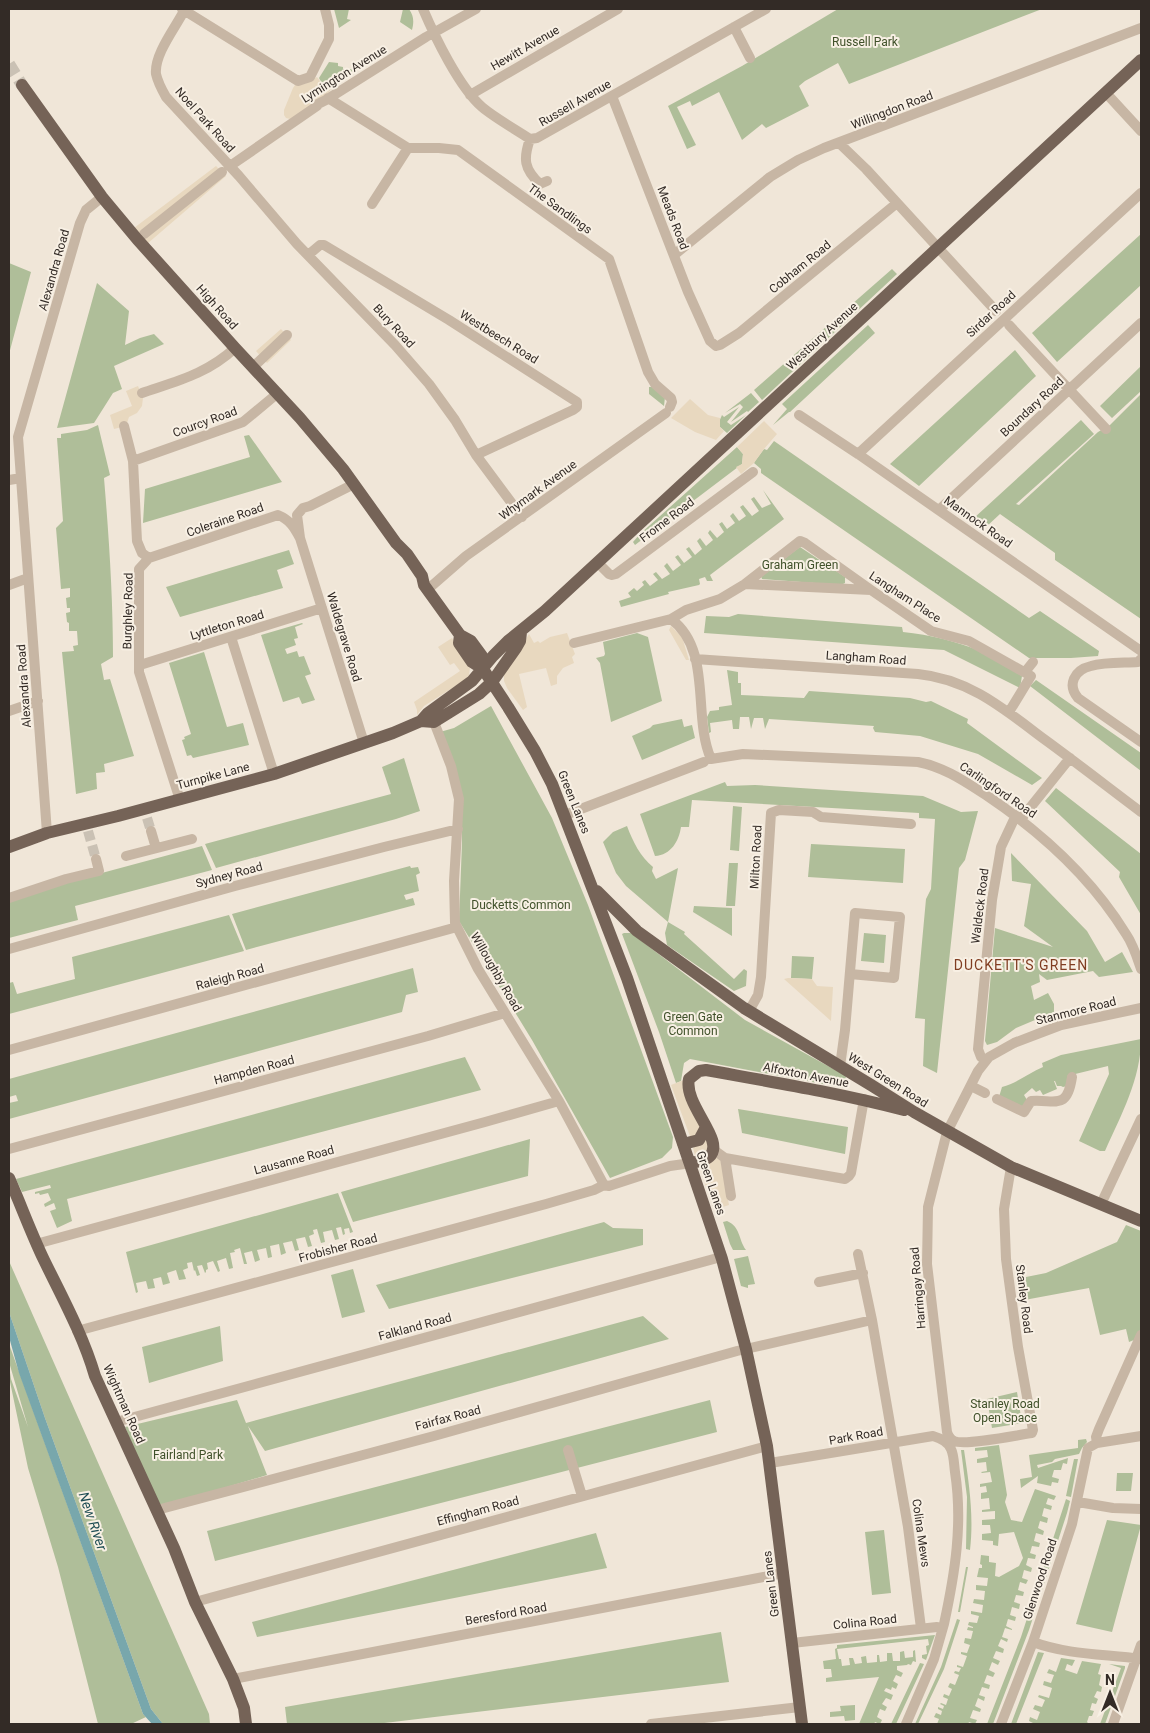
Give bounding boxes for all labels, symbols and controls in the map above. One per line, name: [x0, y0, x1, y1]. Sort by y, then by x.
street label: Hewitt Avenue: [488, 23, 562, 73]
park label: Russell Park: [832, 35, 899, 49]
street label: Lymington Avenue: [299, 42, 389, 106]
street label: Russell Avenue: [537, 77, 613, 129]
street label: Noel Park Road: [172, 85, 238, 155]
street label: Willingdon Road: [849, 88, 935, 132]
street label: The Sandlings: [525, 181, 595, 237]
street label: Meads Road: [654, 184, 692, 252]
street label: Alexandra Road: [36, 228, 72, 312]
street label: Cobham Road: [766, 238, 834, 296]
street label: High Road: [193, 282, 241, 332]
street label: Sirdar Road: [964, 288, 1018, 340]
street label: Westbury Avenue: [783, 299, 861, 373]
street label: Bury Road: [370, 301, 418, 351]
street label: Westbeech Road: [457, 307, 541, 367]
street label: Boundary Road: [998, 374, 1066, 440]
street label: Courcy Road: [171, 404, 239, 440]
street label: Whymark Avenue: [497, 457, 579, 523]
street label: Mannock Road: [941, 493, 1015, 551]
street label: Frome Road: [637, 495, 697, 545]
street label: Coleraine Road: [185, 500, 265, 540]
park label: Graham Green: [762, 558, 838, 572]
street label: Langham Place: [867, 569, 943, 625]
street label: Burghley Road: [120, 572, 136, 650]
street label: Waldegrave Road: [324, 591, 364, 683]
street label: Lyttleton Road: [188, 607, 266, 643]
street label: Alexandra Road: [14, 644, 34, 728]
street label: Langham Road: [825, 648, 907, 668]
street label: Carlingford Road: [957, 759, 1039, 821]
street label: Turnpike Lane: [175, 760, 251, 792]
street label: Green Lanes: [555, 768, 593, 836]
street label: Milton Road: [747, 825, 765, 889]
street label: Sydney Road: [194, 859, 264, 891]
street label: Waldeck Road: [968, 867, 992, 945]
park label: Ducketts Common: [471, 898, 571, 912]
street label: Willoughby Road: [468, 930, 524, 1014]
district label: DUCKETT'S GREEN: [954, 957, 1088, 973]
street label: Raleigh Road: [194, 961, 266, 993]
street label: Stanmore Road: [1034, 994, 1118, 1028]
park label: Green Gate Common: [663, 1010, 723, 1038]
street label: West Green Road: [845, 1050, 931, 1110]
street label: Hampden Road: [212, 1053, 296, 1087]
street label: Alfoxton Avenue: [762, 1060, 850, 1090]
street label: Lausanne Road: [252, 1143, 336, 1177]
street label: Green Lanes: [694, 1149, 728, 1217]
street label: Frobisher Road: [297, 1231, 379, 1265]
street label: Harringay Road: [907, 1246, 929, 1330]
street label: Stanley Road: [1013, 1264, 1035, 1334]
street label: Falkland Road: [377, 1310, 453, 1344]
street label: Wightman Road: [100, 1362, 148, 1446]
park label: Stanley Road Open Space: [970, 1397, 1040, 1425]
street label: Fairfax Road: [414, 1403, 482, 1433]
street label: Park Road: [828, 1424, 884, 1448]
park label: Fairland Park: [153, 1448, 224, 1462]
water label: New River: [76, 1490, 111, 1553]
street label: Effingham Road: [435, 1493, 521, 1529]
street label: Colina Mews: [909, 1498, 933, 1568]
street label: Glenwood Road: [1020, 1537, 1060, 1621]
street label: Green Lanes: [760, 1550, 782, 1618]
street label: Beresford Road: [464, 1600, 548, 1628]
street label: Colina Road: [832, 1612, 898, 1632]
north arrow: [1085, 1668, 1135, 1718]
text: N: [1105, 1672, 1115, 1688]

